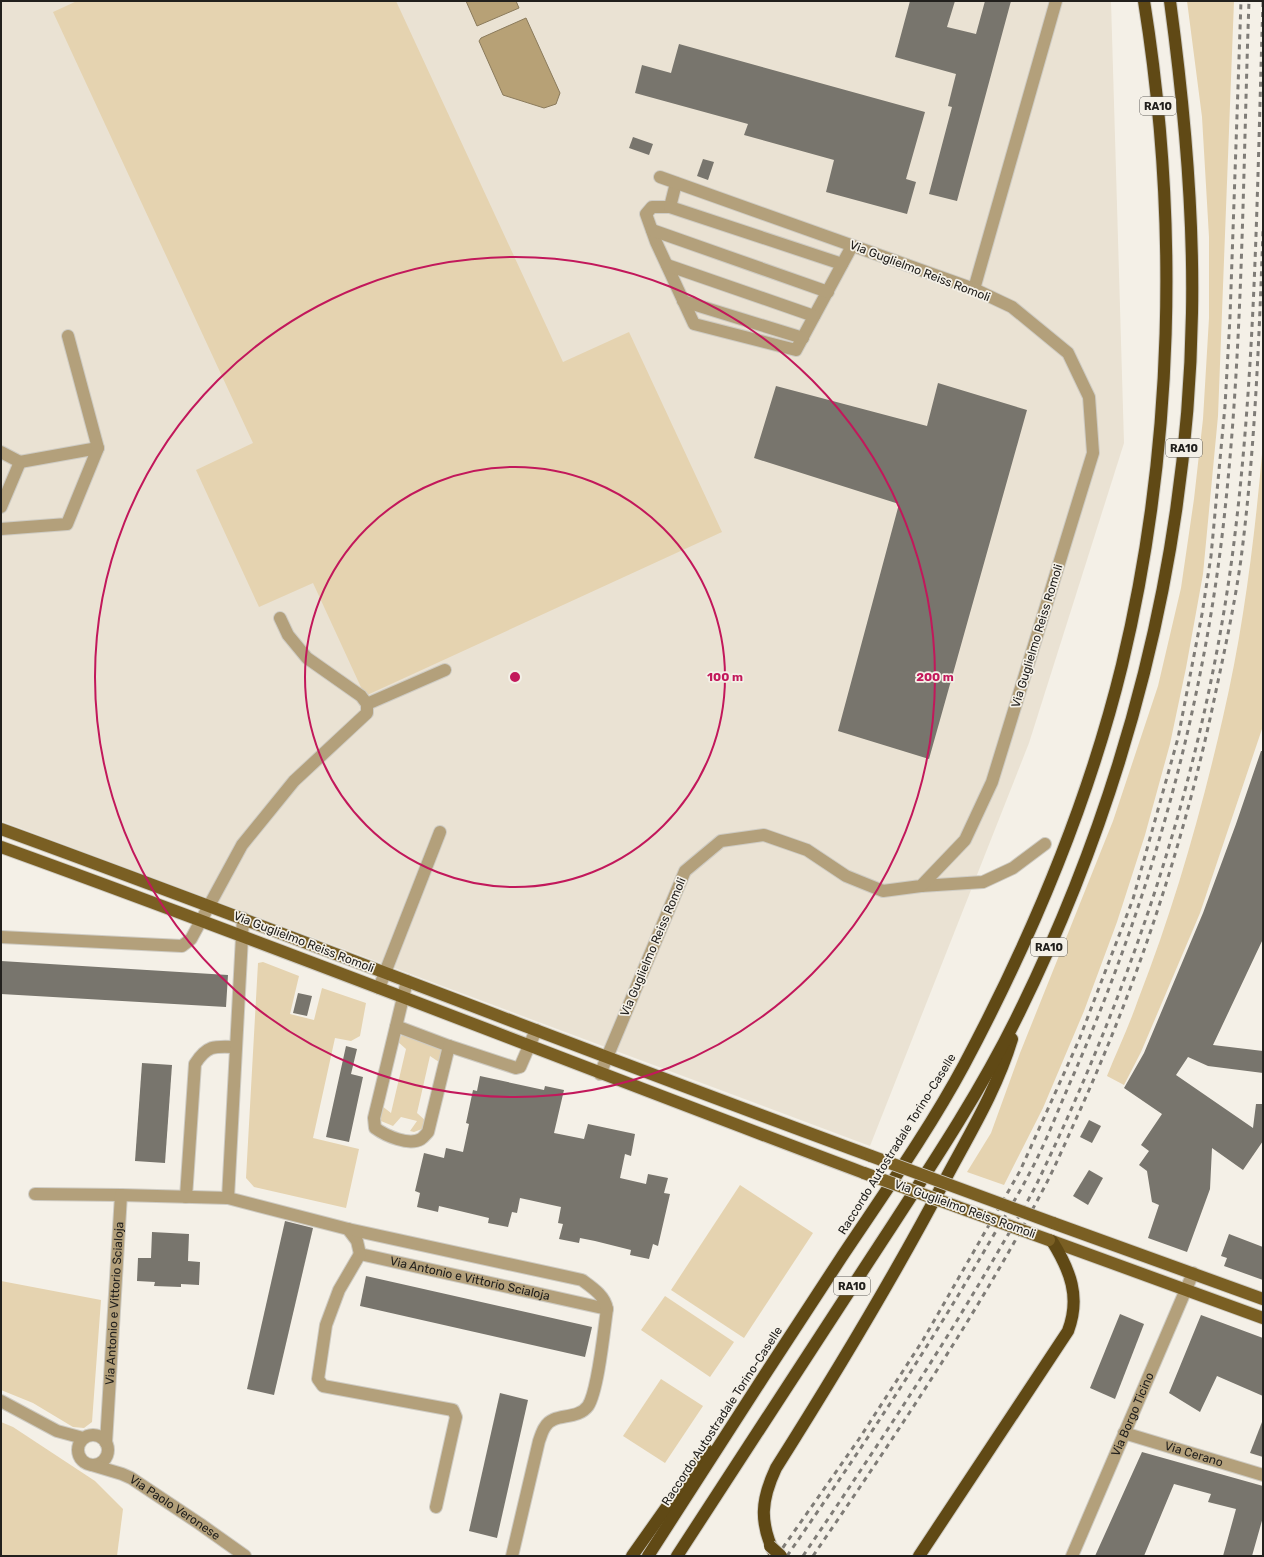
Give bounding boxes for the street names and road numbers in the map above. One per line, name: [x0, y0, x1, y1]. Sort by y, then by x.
road number: RA10: [1140, 97, 1176, 115]
street label: Via Guglielmo Reiss Romoli: [848, 238, 992, 304]
road number: RA10: [1166, 439, 1202, 457]
street label: Via Guglielmo Reiss Romoli: [1008, 562, 1066, 710]
street label: Via Guglielmo Reiss Romoli: [617, 875, 689, 1019]
street label: Via Guglielmo Reiss Romoli: [232, 909, 376, 975]
road number: RA10: [1031, 938, 1067, 956]
street label: Raccordo Autostradale Torino-Caselle: [835, 1051, 959, 1237]
street label: Via Guglielmo Reiss Romoli: [892, 1177, 1038, 1241]
street label: Via Antonio e Vittorio Scialoja: [103, 1221, 126, 1385]
street label: Via Antonio e Vittorio Scialoja: [389, 1254, 551, 1303]
road number: RA10: [834, 1277, 870, 1295]
street label: Raccordo Autostradale Torino-Caselle: [659, 1324, 785, 1508]
street label: Via Borgo Ticino: [1108, 1370, 1157, 1458]
street label: Via Cerano: [1163, 1439, 1225, 1470]
street label: Via Paolo Veronese: [127, 1472, 223, 1543]

